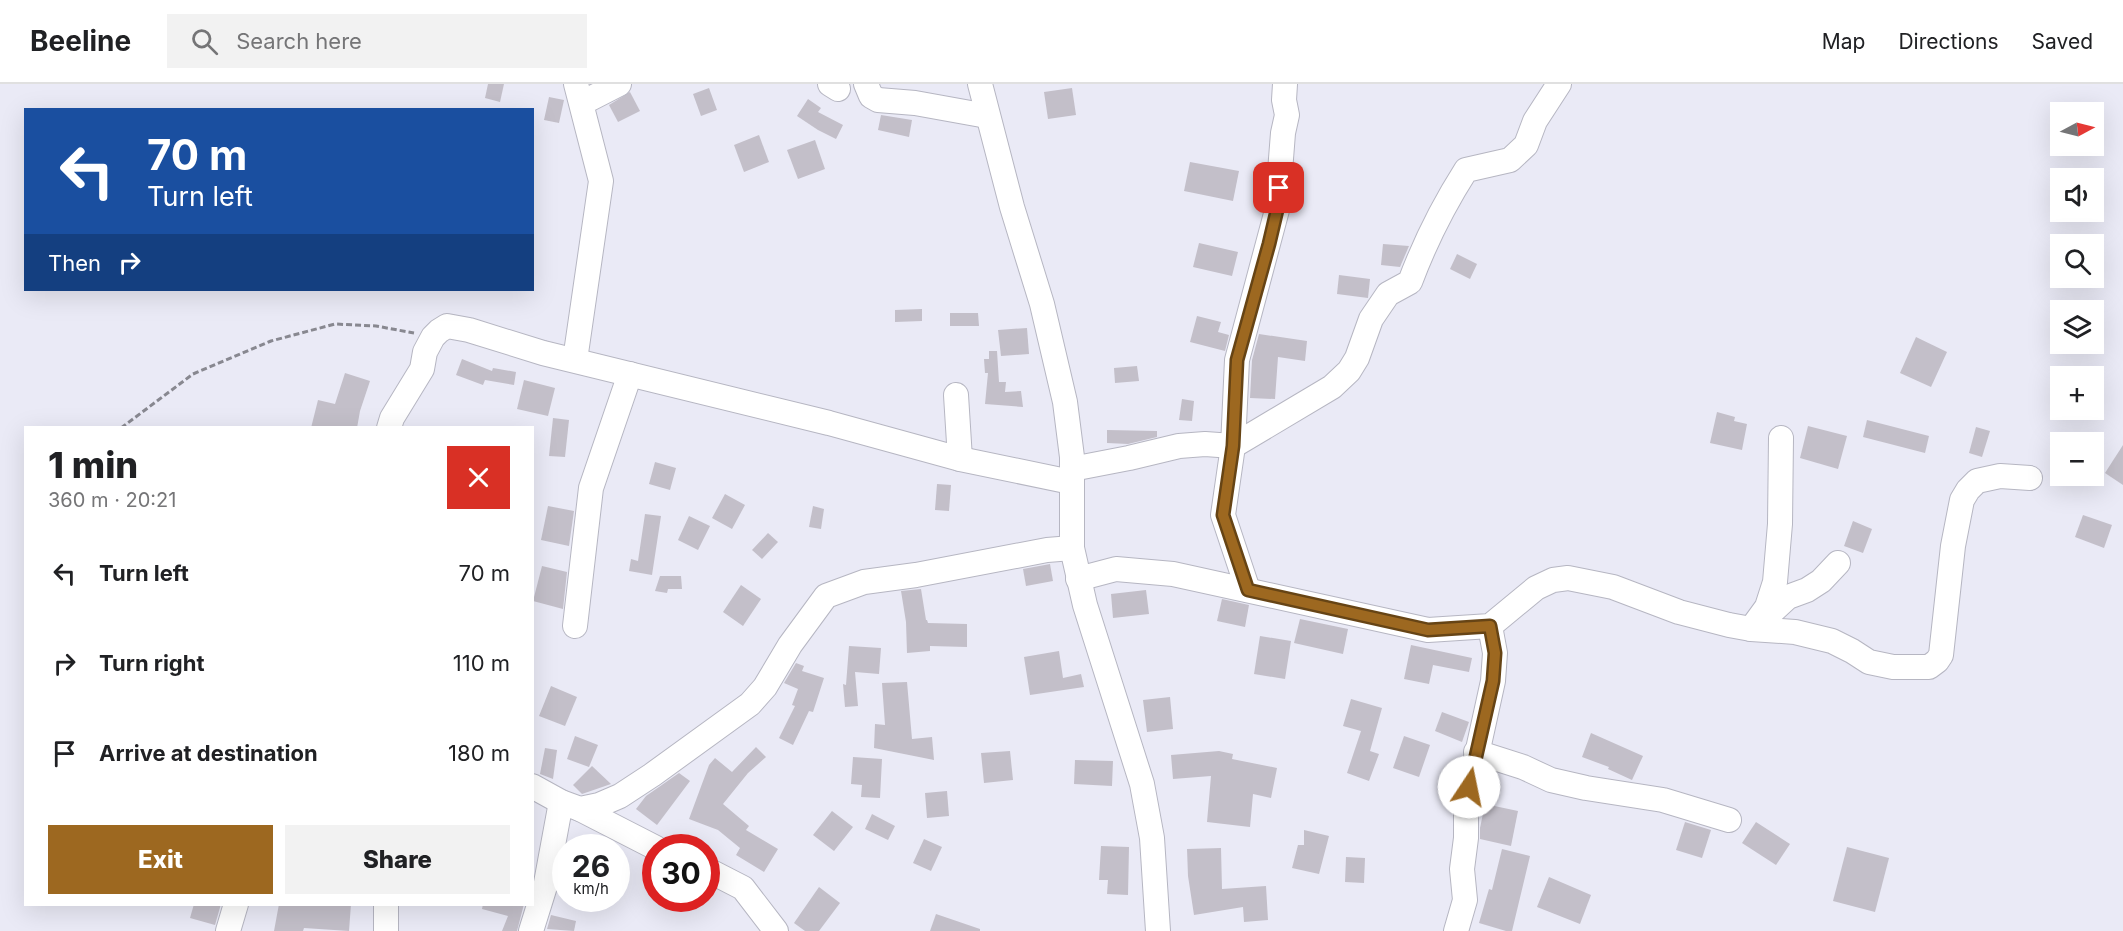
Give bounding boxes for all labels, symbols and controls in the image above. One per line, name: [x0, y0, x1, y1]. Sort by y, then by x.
search box: [167, 14, 587, 68]
text: Beeline: [30, 24, 131, 58]
icon: search: [188, 25, 221, 58]
text: Search here: [236, 28, 362, 54]
text: Map: [1822, 29, 1865, 54]
text: Directions: [1898, 29, 1999, 54]
text: Saved: [2032, 29, 2093, 54]
north arrow: [2050, 102, 2104, 156]
map controls: [2050, 102, 2104, 486]
text: 70 m: [147, 129, 247, 180]
icon: left: [48, 132, 126, 210]
pin: [1253, 162, 1304, 213]
button: sound: [2050, 168, 2104, 222]
icon: arrive: [1262, 171, 1295, 204]
text: Turn left: [147, 180, 253, 213]
button: search: [2050, 234, 2104, 288]
icon: right: [113, 246, 146, 279]
text: Then: [48, 250, 101, 276]
button: layers: [2050, 300, 2104, 354]
button: +: [2050, 366, 2104, 420]
button: −: [2050, 432, 2104, 486]
text: 1 min: [48, 443, 138, 487]
button: close: [447, 446, 510, 509]
text: 360 m · 20:21: [48, 488, 176, 512]
icon: left: [48, 557, 81, 590]
text: Turn left: [99, 560, 189, 586]
text: 70 m: [459, 560, 510, 586]
icon: right: [48, 647, 81, 680]
text: Turn right: [99, 650, 205, 676]
text: 110 m: [453, 650, 510, 676]
icon: arrive: [48, 737, 81, 770]
text: Arrive at destination: [99, 740, 318, 766]
text: 180 m: [448, 740, 510, 766]
position arrow: [1437, 755, 1501, 819]
button: Exit: [48, 825, 273, 894]
button: Share: [285, 825, 510, 894]
speed limit sign: 30: [642, 834, 720, 912]
text: 26: [572, 848, 610, 884]
text: km/h: [573, 879, 609, 898]

